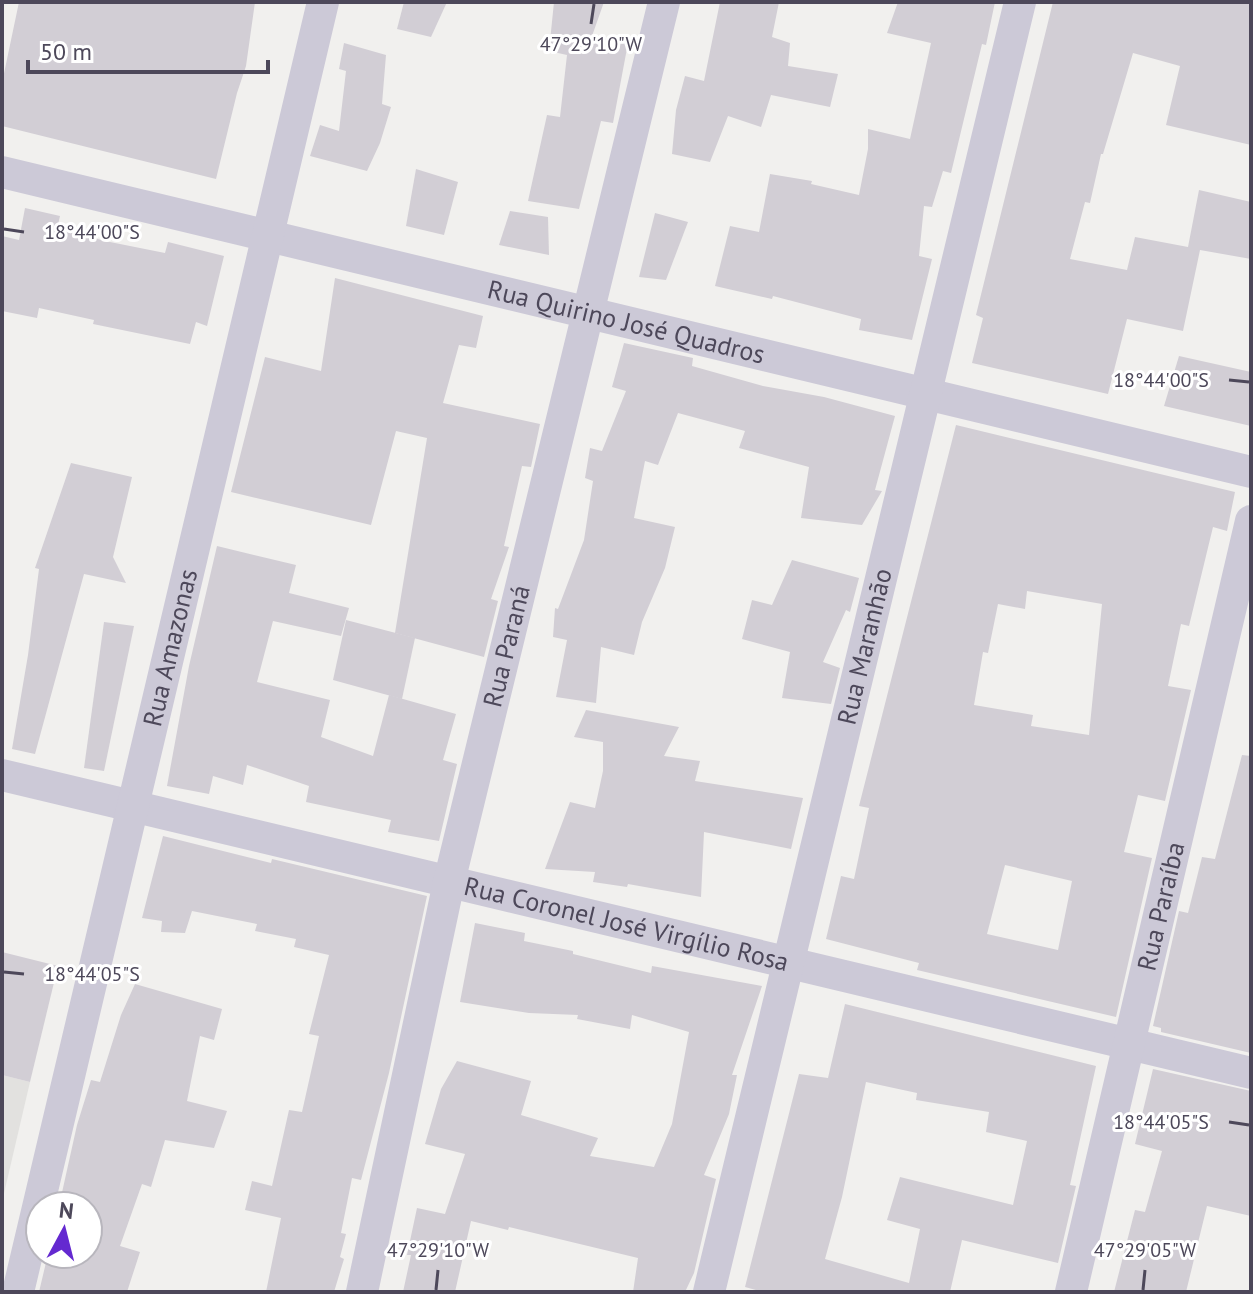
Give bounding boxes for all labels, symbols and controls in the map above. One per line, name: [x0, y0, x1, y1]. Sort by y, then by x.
scale bar: [28, 24, 268, 74]
text: 47°29'10"W: [540, 31, 643, 57]
text: 50 m: [40, 36, 92, 67]
text: 18°44'00"S: [44, 219, 140, 245]
street label: Rua Quirino José Quadros: [484, 272, 768, 371]
text: 18°44'00"S: [1113, 367, 1209, 393]
street label: Rua Maranhão: [829, 565, 899, 728]
street label: Rua Amazonas: [135, 566, 204, 730]
street label: Rua Paraná: [475, 582, 537, 710]
street label: Rua Paraíba: [1130, 839, 1192, 974]
street label: Rua Coronel José Virgílio Rosa: [461, 869, 792, 978]
text: 18°44'05"S: [44, 961, 140, 987]
text: 18°44'05"S: [1113, 1109, 1209, 1135]
north arrow: [24, 1190, 104, 1270]
text: N: [58, 1195, 75, 1225]
text: 47°29'10"W: [387, 1237, 490, 1263]
text: 47°29'05"W: [1094, 1237, 1197, 1263]

